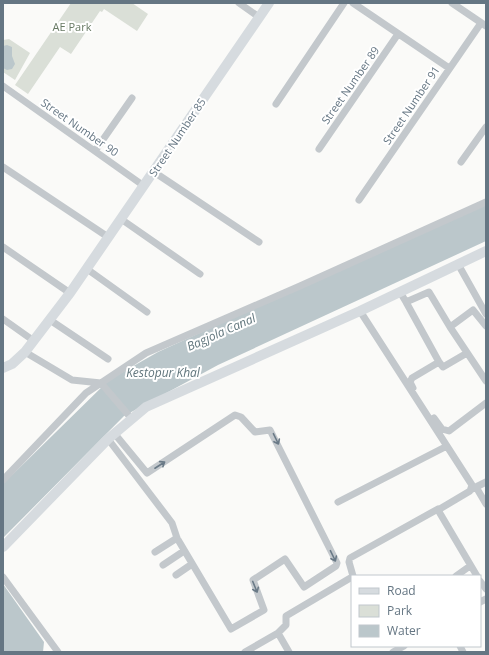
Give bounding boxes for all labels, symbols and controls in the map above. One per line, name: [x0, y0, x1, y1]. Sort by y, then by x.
park label: AE Park: [53, 19, 92, 34]
street label: Street Number 89: [318, 43, 382, 127]
street label: Street Number 91: [379, 63, 443, 147]
street label: Street Number 90: [38, 95, 122, 159]
street label: Street Number 85: [145, 95, 209, 179]
water label: Bagjola Canal: [184, 309, 259, 355]
water label: Kestopur Khal: [126, 364, 201, 381]
one-way arrow: [272, 433, 280, 445]
one-way arrow: [154, 460, 165, 469]
one-way arrow: [330, 550, 337, 562]
legend: [351, 575, 481, 647]
one-way arrow: [252, 581, 259, 593]
text: Road: [387, 582, 416, 599]
text: Park: [387, 602, 413, 619]
text: Water: [387, 622, 421, 639]

